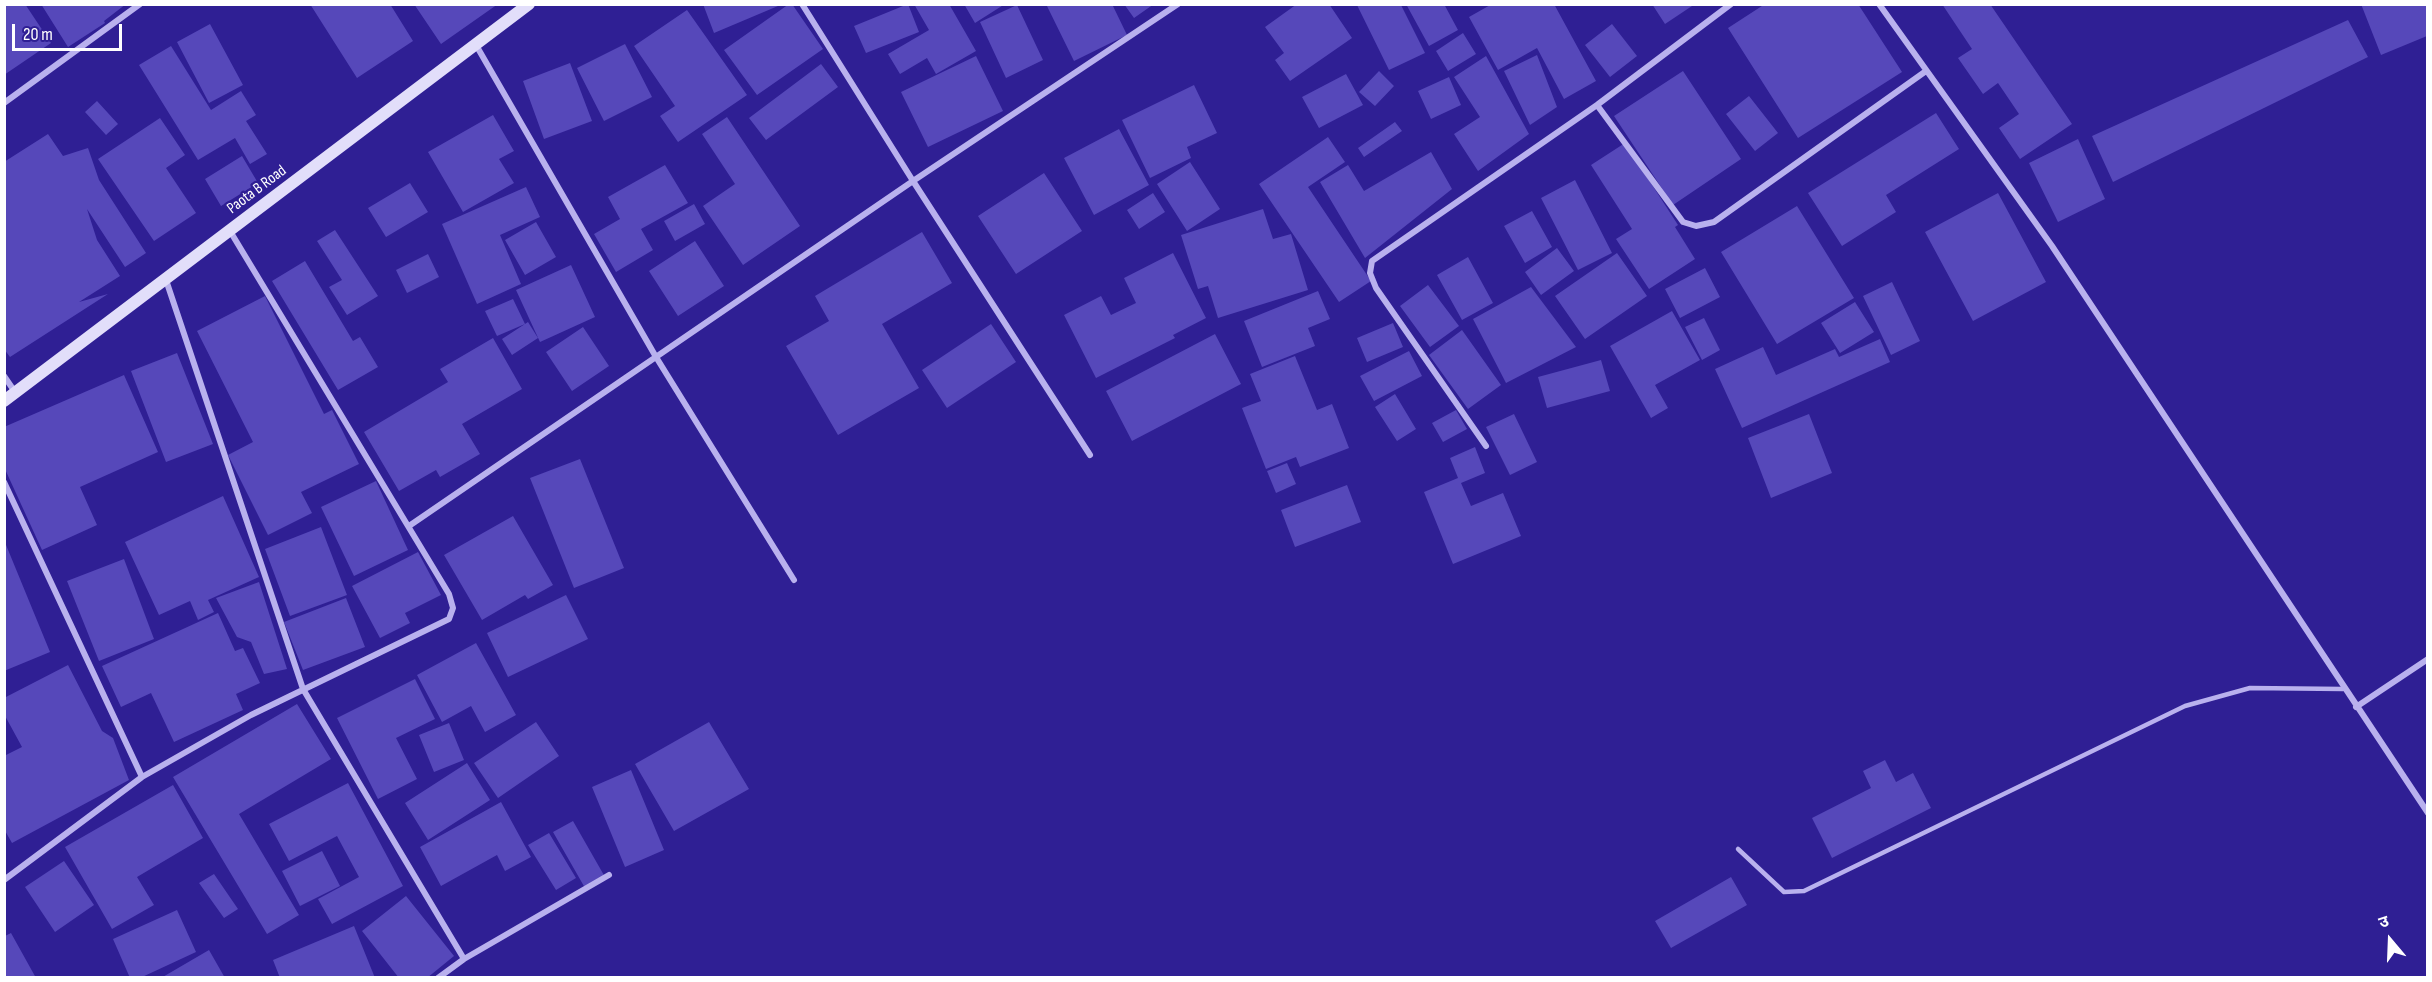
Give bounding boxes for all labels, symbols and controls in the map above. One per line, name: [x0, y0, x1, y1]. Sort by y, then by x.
scale bar: [15, 12, 124, 50]
text: 20 m: [23, 24, 53, 45]
street label: Paota B Road: [224, 162, 290, 218]
north arrow: [2360, 910, 2420, 970]
text: उ: [2376, 912, 2392, 933]

